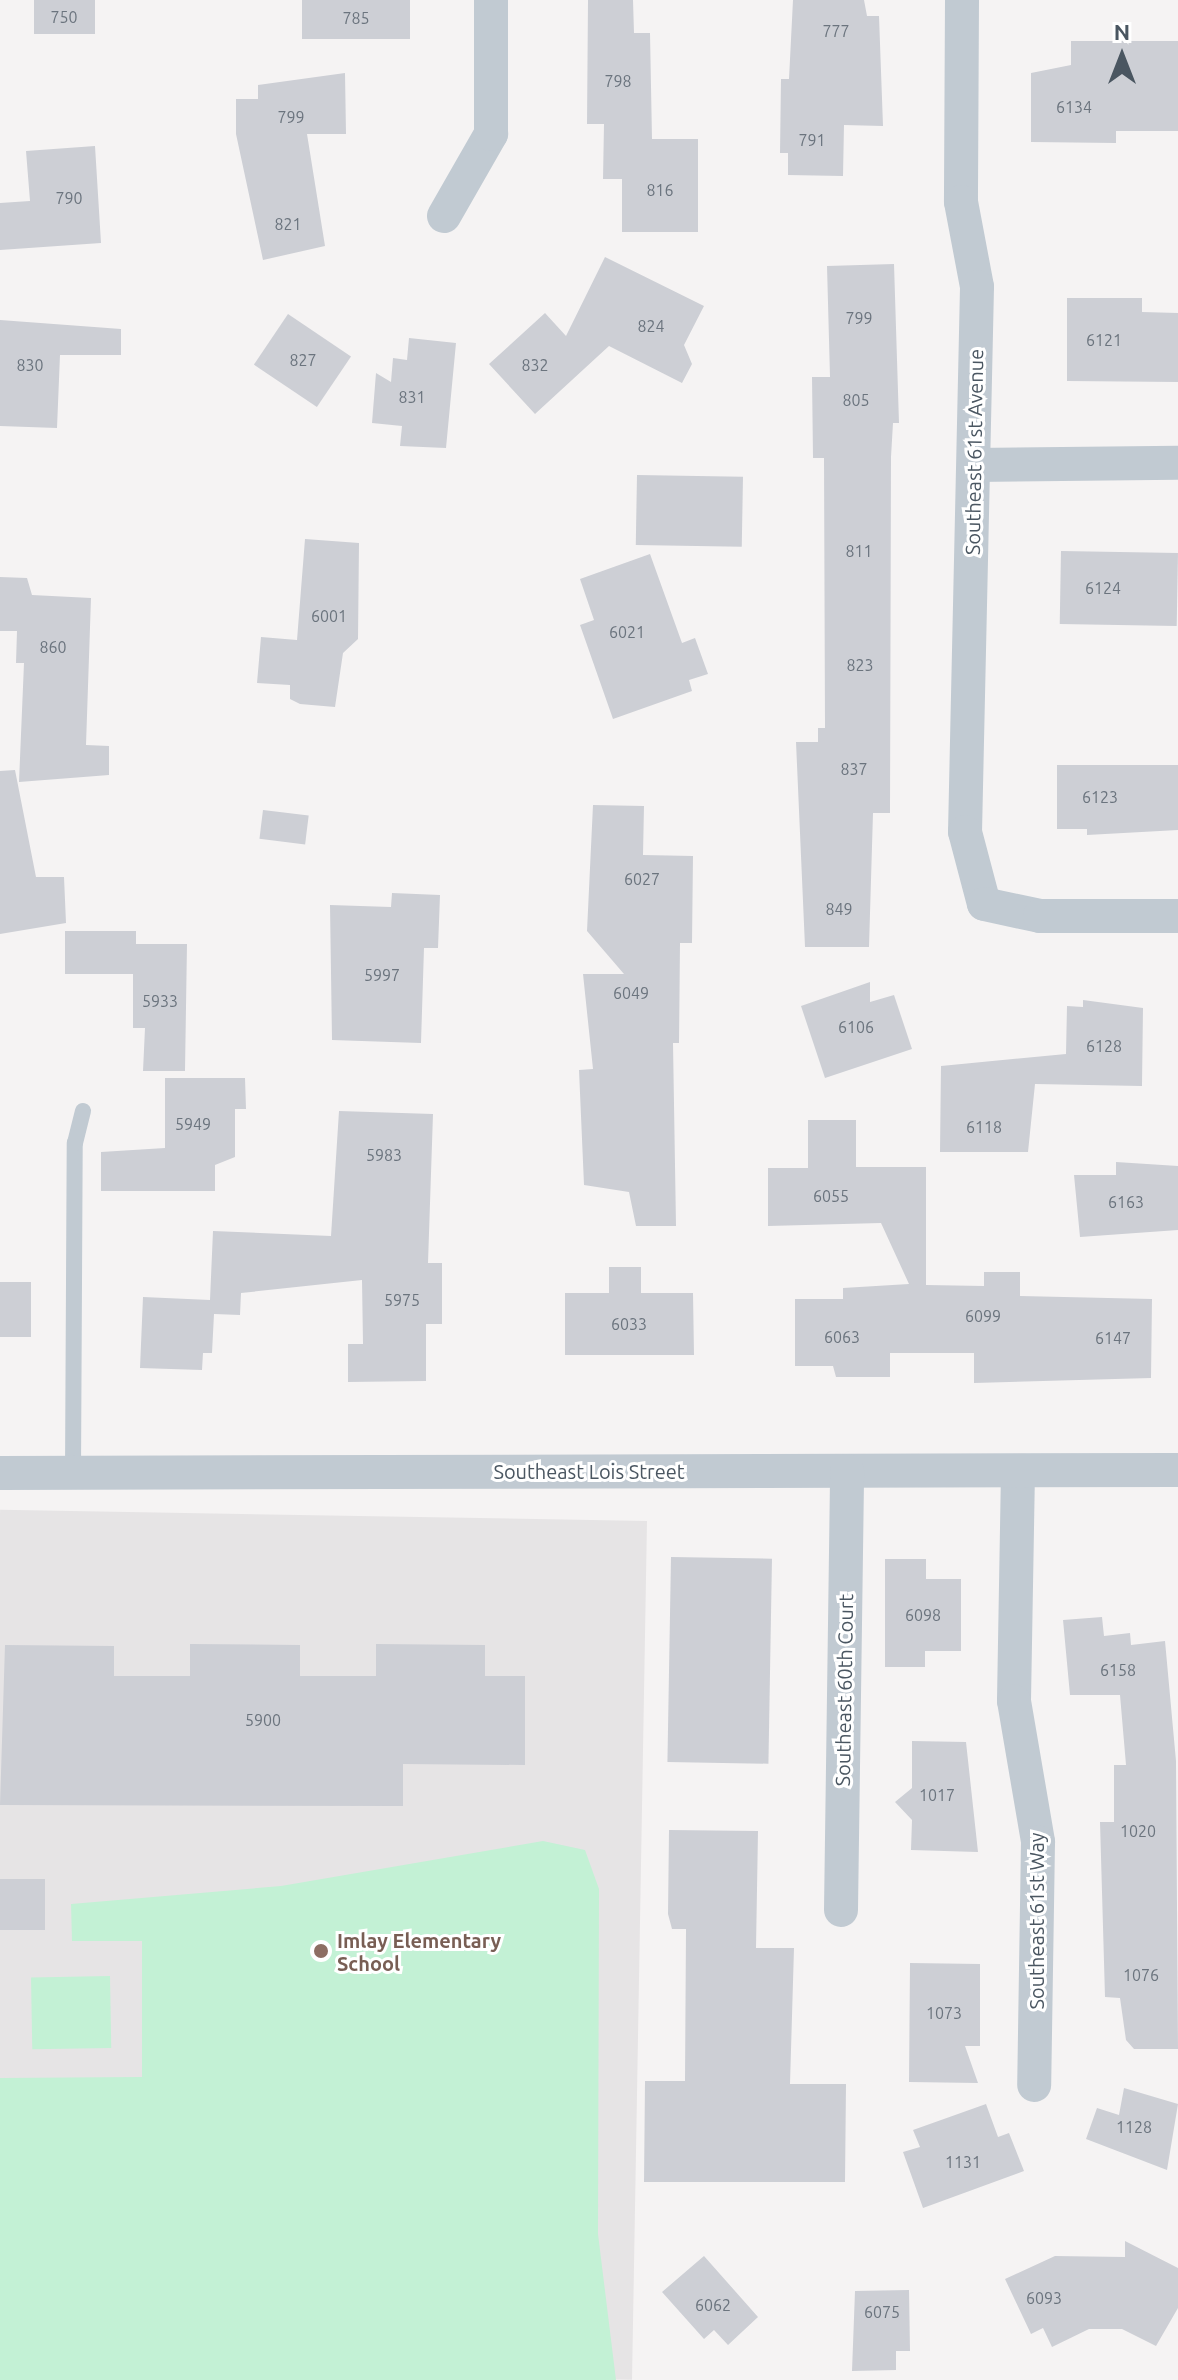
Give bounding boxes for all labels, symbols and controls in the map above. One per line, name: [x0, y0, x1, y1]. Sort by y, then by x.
house number: 750: [50, 7, 78, 27]
house number: 785: [342, 8, 370, 28]
north arrow: [1082, 16, 1162, 96]
text: N: [1114, 19, 1130, 44]
house number: 777: [822, 21, 850, 41]
house number: 798: [604, 71, 632, 91]
house number: 6134: [1056, 97, 1092, 117]
house number: 799: [277, 107, 305, 127]
house number: 791: [798, 130, 826, 150]
house number: 816: [646, 180, 674, 200]
house number: 790: [55, 188, 83, 208]
house number: 821: [274, 214, 302, 234]
house number: 799: [845, 308, 873, 328]
house number: 824: [637, 316, 665, 336]
house number: 6121: [1086, 330, 1122, 350]
street label: Southeast 61st Avenue: [960, 349, 988, 555]
house number: 827: [289, 350, 317, 370]
house number: 830: [16, 355, 44, 375]
house number: 832: [521, 355, 549, 375]
house number: 831: [398, 387, 426, 407]
house number: 805: [842, 390, 870, 410]
house number: 811: [845, 541, 873, 561]
house number: 6124: [1085, 578, 1121, 598]
house number: 6001: [311, 606, 347, 626]
house number: 6021: [609, 622, 645, 642]
house number: 860: [39, 637, 67, 657]
house number: 823: [846, 655, 874, 675]
house number: 837: [840, 759, 868, 779]
house number: 6123: [1082, 787, 1118, 807]
house number: 6027: [624, 869, 660, 889]
house number: 849: [825, 899, 853, 919]
house number: 5997: [364, 965, 400, 985]
house number: 6049: [613, 983, 649, 1003]
house number: 5933: [142, 991, 178, 1011]
house number: 6106: [838, 1017, 874, 1037]
house number: 6128: [1086, 1036, 1122, 1056]
house number: 5949: [175, 1114, 211, 1134]
house number: 6118: [966, 1117, 1002, 1137]
house number: 5983: [366, 1145, 402, 1165]
house number: 6055: [813, 1186, 849, 1206]
house number: 6163: [1108, 1192, 1144, 1212]
house number: 5975: [384, 1290, 420, 1310]
house number: 6099: [965, 1306, 1001, 1326]
house number: 6033: [611, 1314, 647, 1334]
house number: 6063: [824, 1327, 860, 1347]
house number: 6147: [1095, 1328, 1131, 1348]
street label: Southeast Lois Street: [493, 1459, 685, 1483]
street label: Southeast 60th Court: [830, 1594, 858, 1786]
house number: 6098: [905, 1605, 941, 1625]
house number: 6158: [1100, 1660, 1136, 1680]
house number: 5900: [245, 1710, 281, 1730]
house number: 1017: [919, 1785, 955, 1805]
house number: 1020: [1120, 1821, 1156, 1841]
street label: Southeast 61st Way: [1024, 1833, 1048, 2009]
place label: Imlay Elementary School: [337, 1928, 501, 1975]
marker: Imlay Elementary School: [312, 1942, 330, 1960]
house number: 1076: [1123, 1965, 1159, 1985]
house number: 1073: [926, 2003, 962, 2023]
house number: 1128: [1116, 2117, 1152, 2137]
house number: 1131: [945, 2152, 981, 2172]
house number: 6093: [1026, 2288, 1062, 2308]
house number: 6062: [695, 2295, 731, 2315]
house number: 6075: [864, 2302, 900, 2322]

